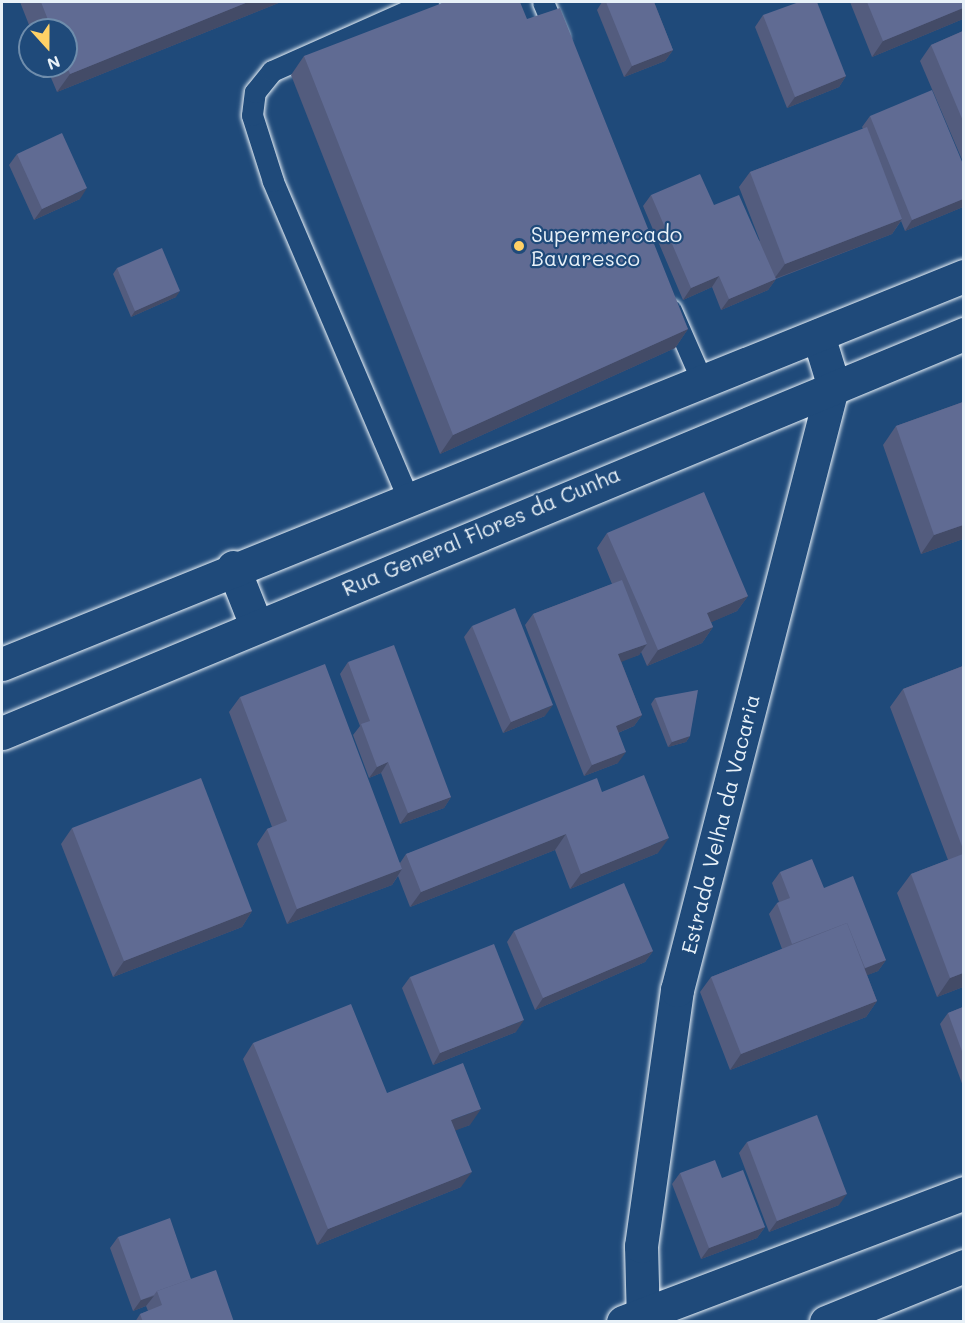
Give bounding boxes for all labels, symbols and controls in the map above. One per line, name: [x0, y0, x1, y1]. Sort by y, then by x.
north arrow: [18, 18, 78, 78]
text: N: [44, 51, 63, 75]
place label: Supermercado Bavaresco: [531, 221, 682, 271]
marker: Supermercado Bavaresco: [512, 239, 526, 253]
street label: Rua General Flores da Cunha: [338, 461, 624, 601]
street label: Estrada Velha da Vacaria: [675, 692, 765, 956]

